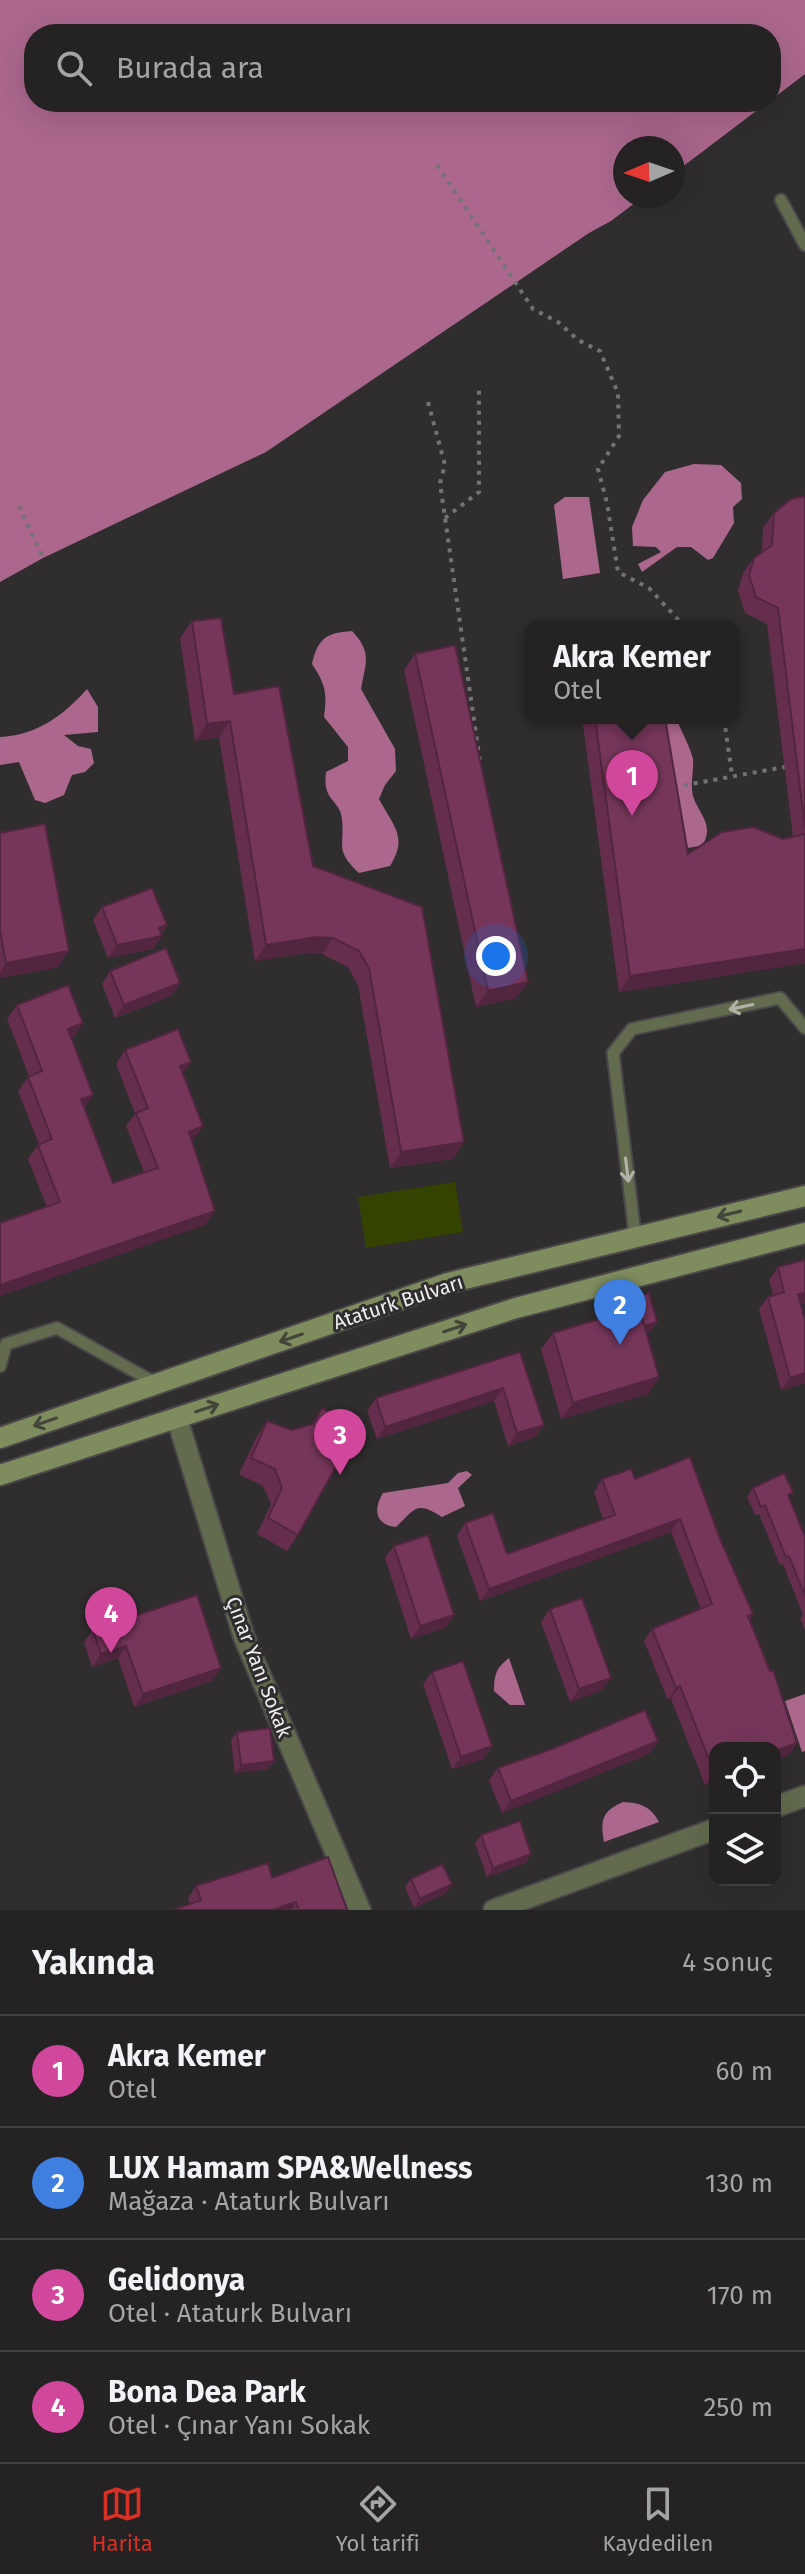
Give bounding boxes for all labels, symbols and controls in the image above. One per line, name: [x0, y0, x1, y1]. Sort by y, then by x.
search box: [24, 24, 781, 112]
icon: search: [52, 46, 96, 90]
text: Burada ara: [116, 50, 264, 86]
north arrow: [613, 136, 685, 208]
popup: [524, 620, 740, 724]
text: Akra Kemer: [553, 639, 711, 675]
text: Otel: [553, 675, 602, 706]
pin: 1: [606, 750, 658, 816]
your location: [476, 936, 516, 976]
one-way arrow: [729, 1000, 754, 1015]
one-way arrow: [620, 1156, 635, 1183]
one-way arrow: [717, 1208, 743, 1223]
street label: Ataturk Bulvarı: [330, 1270, 466, 1334]
pin: 2: [594, 1279, 646, 1345]
one-way arrow: [442, 1319, 467, 1334]
one-way arrow: [279, 1331, 304, 1346]
one-way arrow: [194, 1400, 220, 1415]
pin: 3: [314, 1409, 366, 1475]
one-way arrow: [33, 1416, 58, 1431]
pin: 4: [85, 1587, 137, 1653]
street label: Çınar Yanı Sokak: [220, 1593, 297, 1742]
map controls: [709, 1742, 781, 1886]
button: locate: [709, 1742, 781, 1814]
button: layers: [709, 1814, 781, 1886]
text: Yakında: [32, 1942, 155, 1983]
text: 4 sonuç: [682, 1947, 773, 1978]
text: Akra Kemer: [108, 2038, 266, 2074]
text: 1: [52, 2056, 64, 2087]
text: 60 m: [715, 2056, 773, 2087]
text: Otel: [108, 2074, 157, 2105]
text: LUX Hamam SPA&Wellness: [108, 2150, 473, 2186]
text: 2: [51, 2168, 65, 2199]
text: 130 m: [705, 2168, 773, 2199]
text: Mağaza · Ataturk Bulvarı: [108, 2186, 390, 2217]
text: Gelidonya: [108, 2262, 245, 2298]
text: 3: [51, 2280, 65, 2311]
text: 170 m: [707, 2280, 773, 2311]
text: Otel · Ataturk Bulvarı: [108, 2298, 352, 2329]
text: Bona Dea Park: [108, 2374, 306, 2410]
text: 4: [51, 2392, 65, 2423]
text: 250 m: [703, 2392, 773, 2423]
text: Otel · Çınar Yanı Sokak: [108, 2410, 370, 2441]
tab: Harita: [91, 2482, 153, 2557]
tab: Yol tarifi: [336, 2482, 420, 2557]
tab: Kaydedilen: [603, 2482, 714, 2557]

